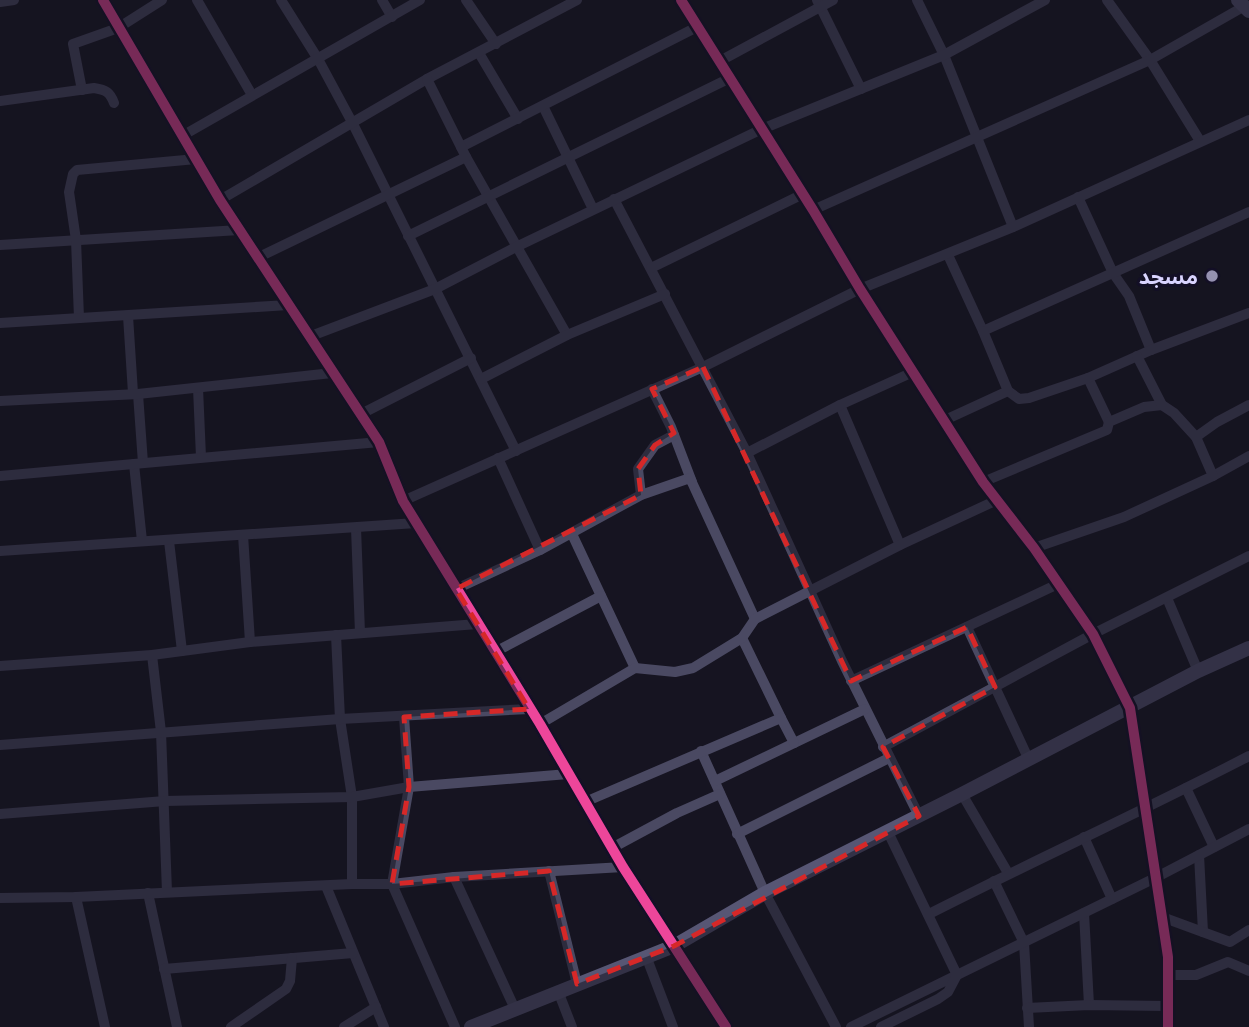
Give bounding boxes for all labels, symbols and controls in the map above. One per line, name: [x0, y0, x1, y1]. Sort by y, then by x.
place label: مسجد: [1139, 262, 1198, 291]
marker: مسجد: [1204, 268, 1220, 284]

